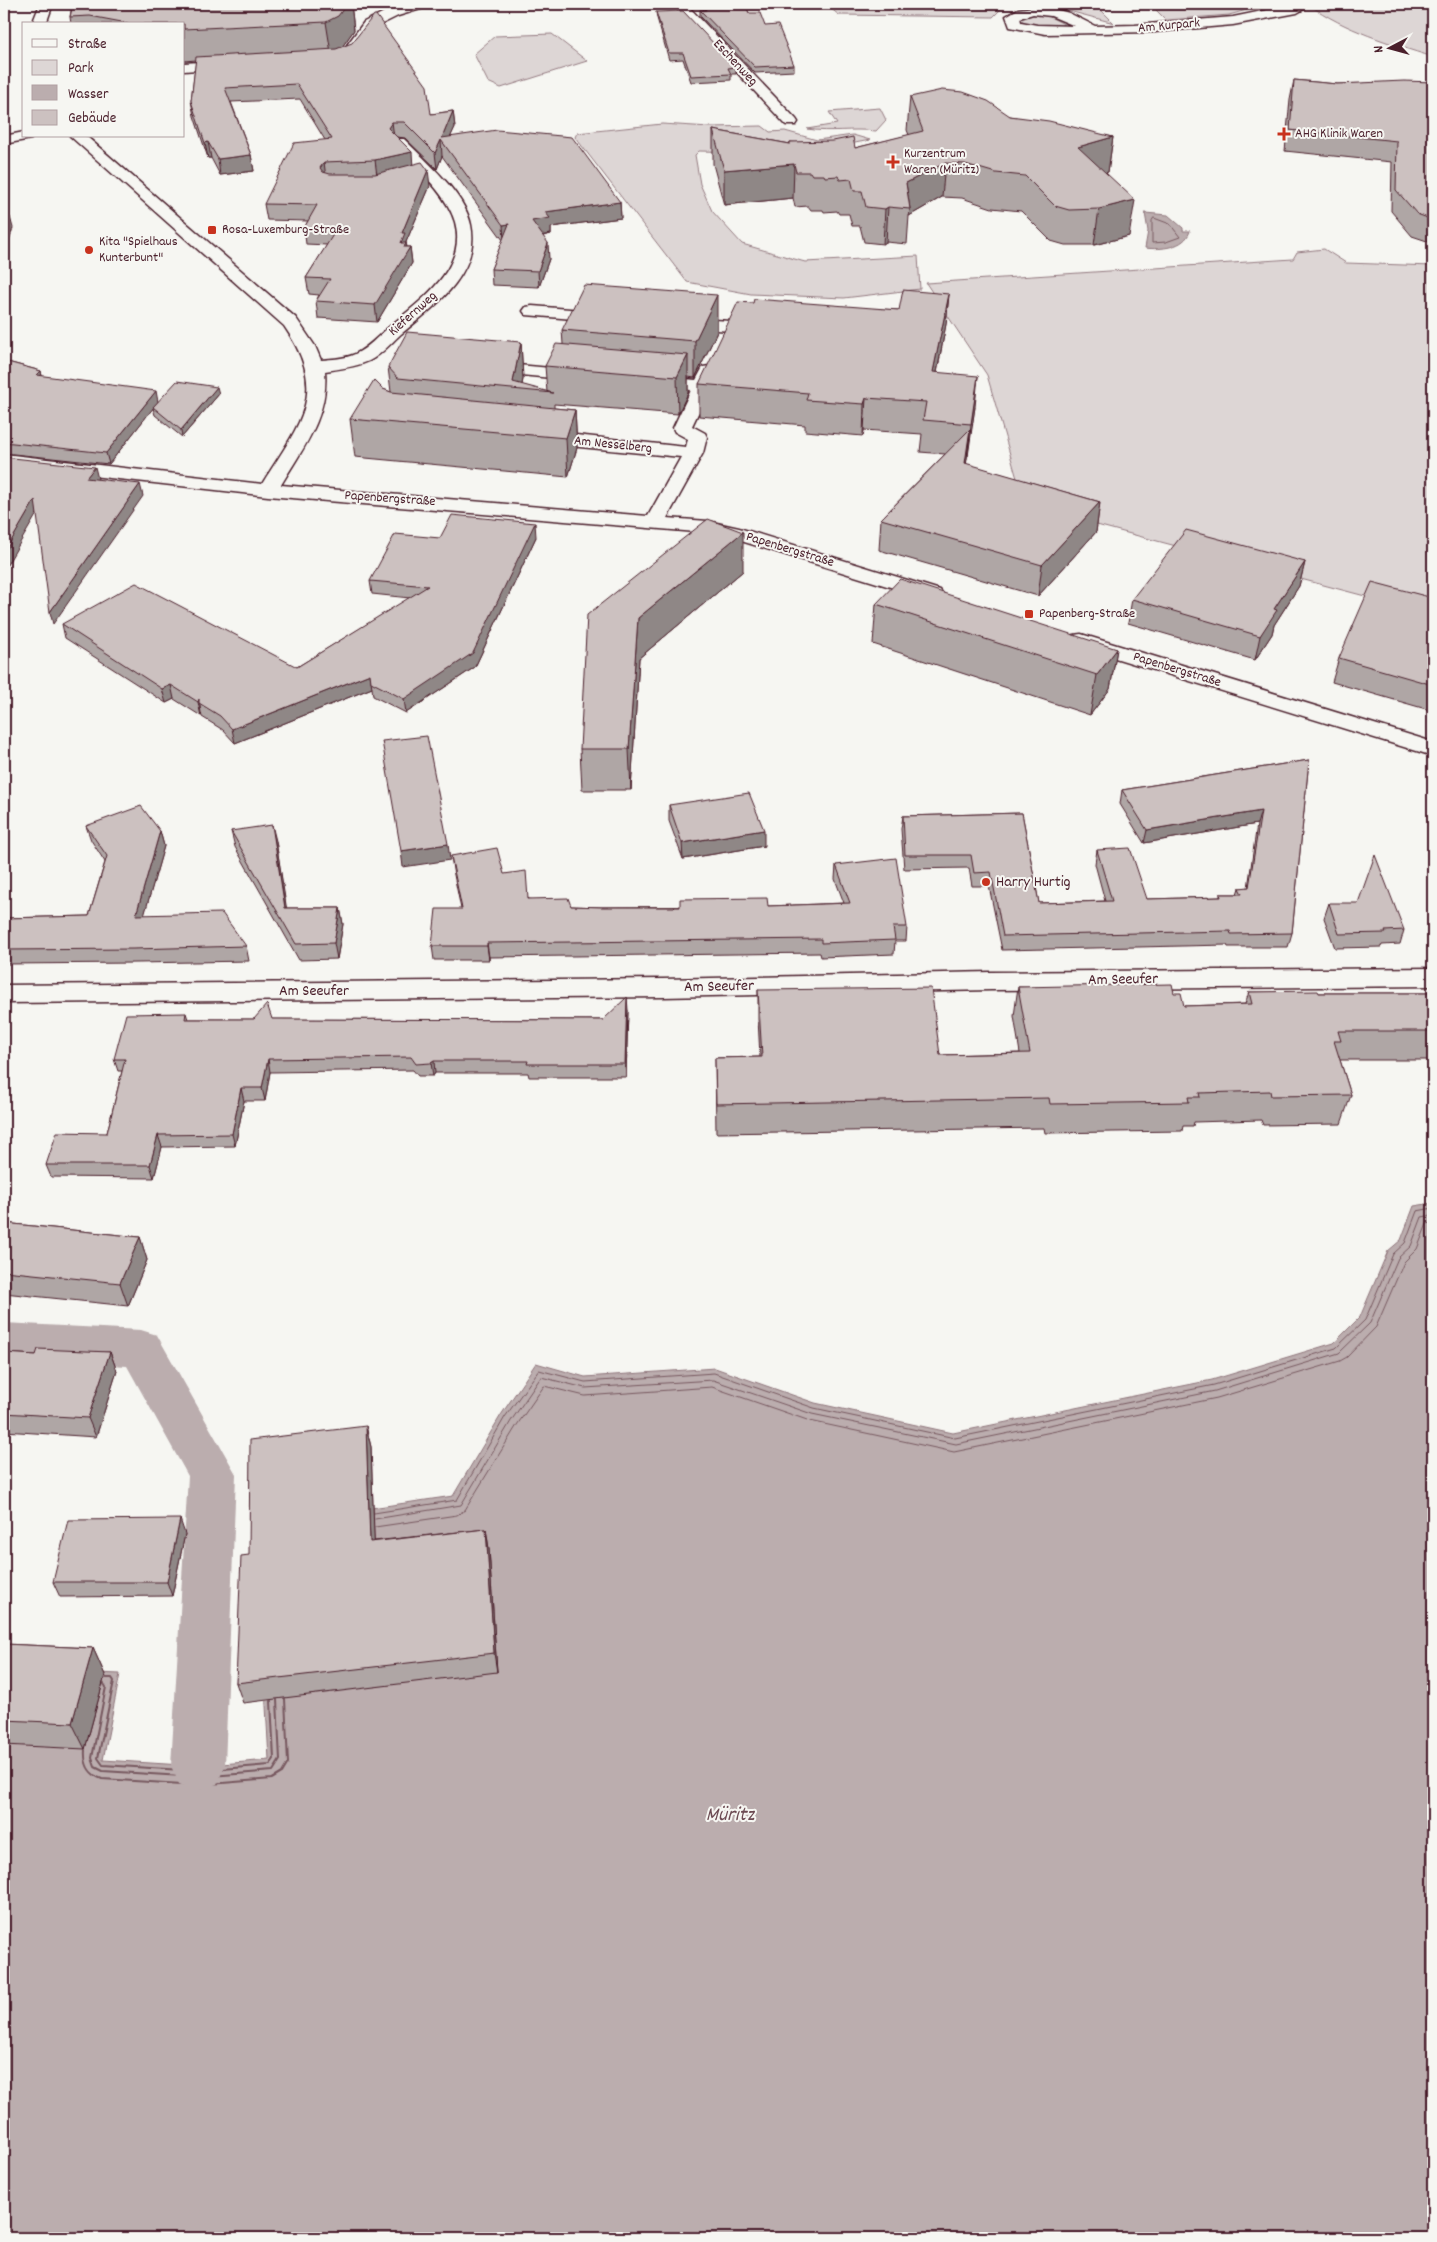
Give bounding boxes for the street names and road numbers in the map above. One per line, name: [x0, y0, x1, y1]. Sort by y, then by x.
street label: Am Kurpark: [1137, 13, 1201, 39]
street label: Eschenweg: [708, 35, 762, 91]
street label: Kiefernweg: [384, 287, 442, 341]
street label: Am Nesselberg: [573, 431, 653, 459]
street label: Papenbergstraße: [344, 486, 436, 512]
street label: Papenbergstraße: [743, 527, 837, 573]
street label: Papenbergstraße: [1130, 647, 1224, 693]
street label: Am Seeufer: [1088, 968, 1158, 992]
street label: Am Seeufer: [684, 975, 754, 999]
street label: Am Seeufer: [279, 980, 349, 1003]

